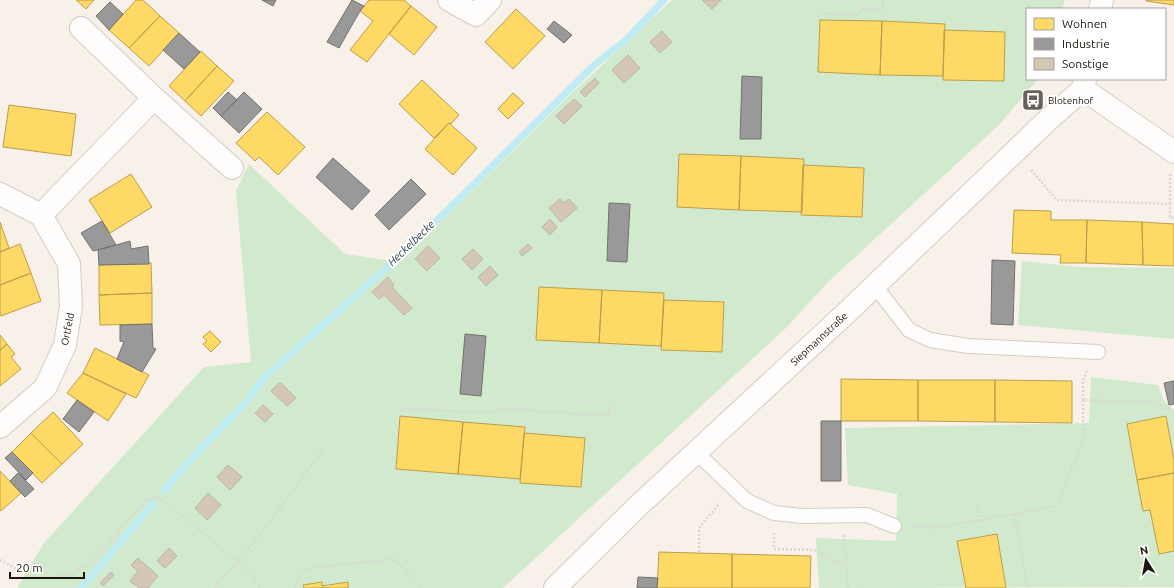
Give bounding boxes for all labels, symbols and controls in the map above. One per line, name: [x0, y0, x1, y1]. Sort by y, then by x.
legend: [1026, 8, 1166, 80]
text: Wohnen: [1062, 17, 1107, 30]
text: Industrie: [1062, 37, 1110, 50]
text: Sonstige: [1062, 57, 1109, 70]
bus stop icon: Blotenhof: [1020, 87, 1046, 113]
place label: Blotenhof: [1048, 95, 1094, 106]
water label: Heckelbecke: [385, 218, 437, 268]
street label: Siepmannstraße: [788, 310, 850, 368]
street label: Ortfeld: [59, 312, 76, 346]
north arrow: [1126, 540, 1166, 580]
text: N: [1139, 544, 1149, 557]
scale bar: [10, 554, 84, 580]
text: 20 m: [16, 561, 43, 574]

